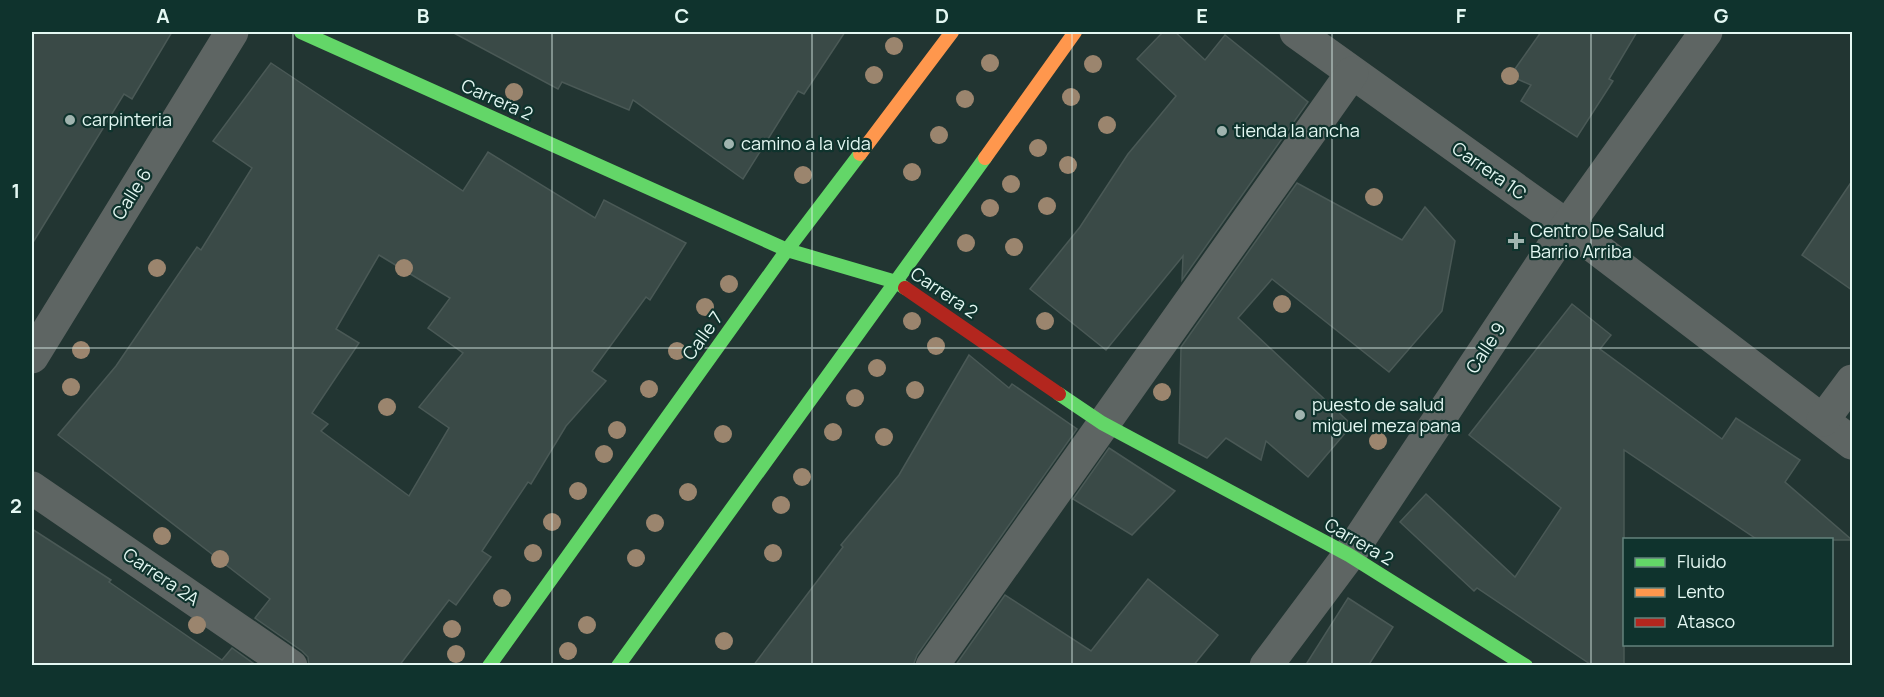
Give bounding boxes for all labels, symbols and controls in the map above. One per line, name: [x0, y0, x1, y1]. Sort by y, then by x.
text: A: [156, 2, 170, 29]
text: B: [417, 2, 430, 29]
text: C: [675, 2, 689, 29]
text: D: [935, 2, 949, 29]
text: E: [1196, 2, 1208, 29]
text: F: [1456, 2, 1467, 29]
text: G: [1714, 2, 1729, 29]
street label: Carrera 2: [458, 73, 537, 126]
place label: carpinteria: [82, 107, 172, 131]
marker: carpinteria: [63, 113, 77, 127]
place label: tienda la ancha: [1234, 118, 1360, 142]
marker: tienda la ancha: [1215, 124, 1229, 138]
place label: camino a la vida: [741, 131, 871, 155]
street label: Carrera 1C: [1448, 136, 1532, 205]
marker: camino a la vida: [722, 137, 736, 151]
street label: Calle 6: [106, 163, 156, 224]
text: 1: [12, 177, 20, 204]
place label: Centro De Salud Barrio Arriba: [1530, 218, 1664, 263]
marker: Centro De Salud Barrio Arriba: [1507, 232, 1525, 250]
street label: Carrera 2: [906, 261, 983, 323]
street label: Calle 7: [676, 306, 728, 364]
street label: Calle 9: [1460, 317, 1511, 378]
place label: puesto de salud miguel meza pana: [1312, 392, 1461, 437]
marker: puesto de salud miguel meza pana: [1293, 408, 1307, 422]
text: 2: [10, 492, 22, 519]
street label: Carrera 2: [1321, 512, 1398, 571]
legend: [1623, 538, 1833, 646]
street label: Carrera 2A: [119, 542, 205, 611]
text: Fluido: [1677, 549, 1726, 573]
text: Lento: [1677, 579, 1725, 603]
text: Atasco: [1677, 609, 1735, 633]

